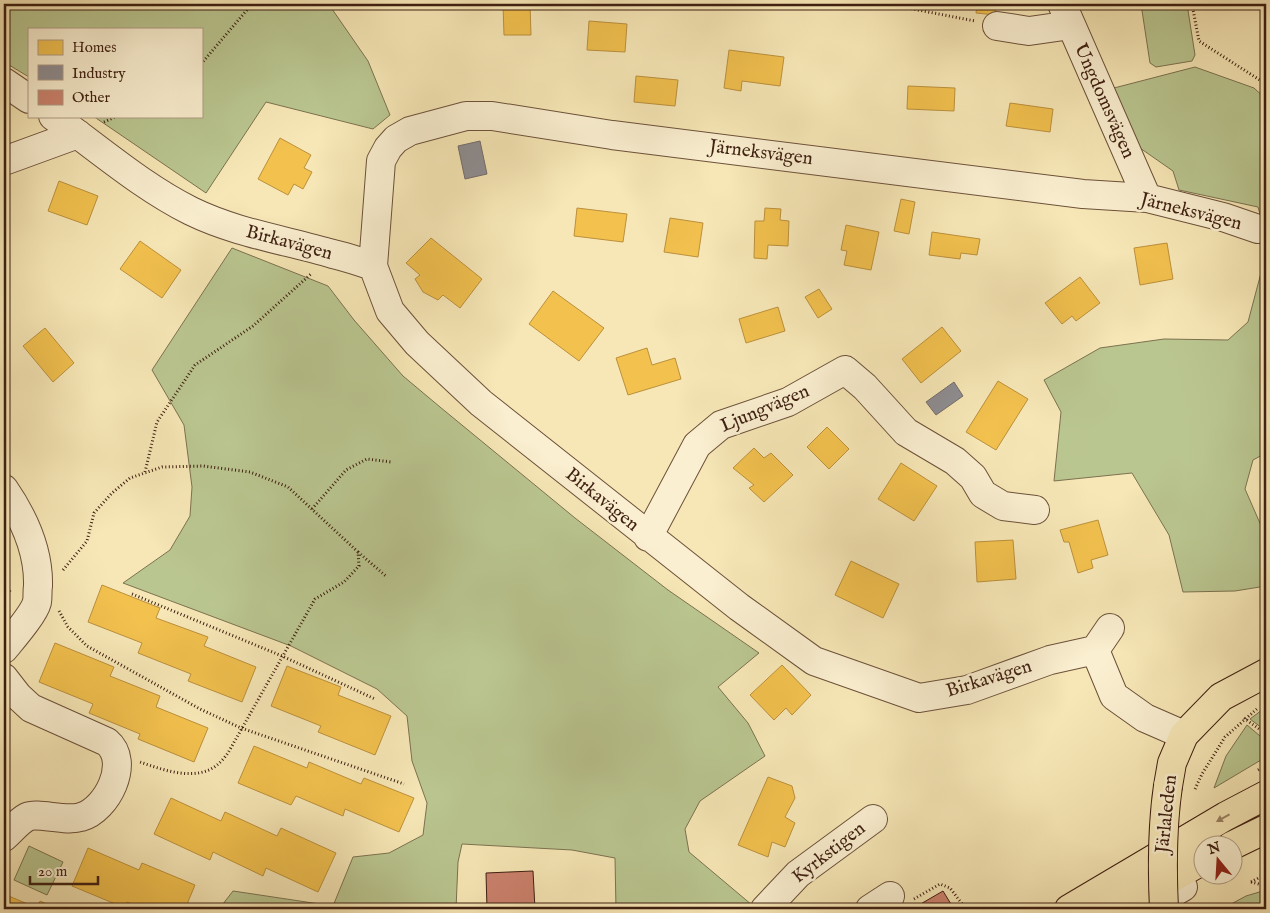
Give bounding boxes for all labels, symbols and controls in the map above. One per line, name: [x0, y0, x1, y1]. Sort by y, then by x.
legend: [28, 28, 202, 118]
text: Homes: [72, 38, 116, 57]
street label: Ungdomsvägen: [1068, 40, 1140, 162]
text: Industry: [72, 64, 126, 83]
text: Other: [72, 88, 110, 107]
street label: Järneksvägen: [706, 135, 814, 171]
street label: Järneksvägen: [1136, 187, 1244, 236]
street label: Birkavägen: [243, 220, 335, 266]
street label: Ljungvägen: [717, 380, 813, 438]
street label: Birkavägen: [560, 463, 644, 537]
street label: Birkavägen: [943, 655, 1035, 703]
street label: Järlaleden: [1151, 774, 1183, 856]
one-way arrow: [1216, 814, 1231, 822]
street label: Kyrkstigen: [788, 817, 870, 889]
north arrow: [1192, 836, 1242, 886]
text: N: [1205, 838, 1223, 859]
scale bar: [30, 853, 98, 885]
text: 20 m: [38, 862, 68, 881]

